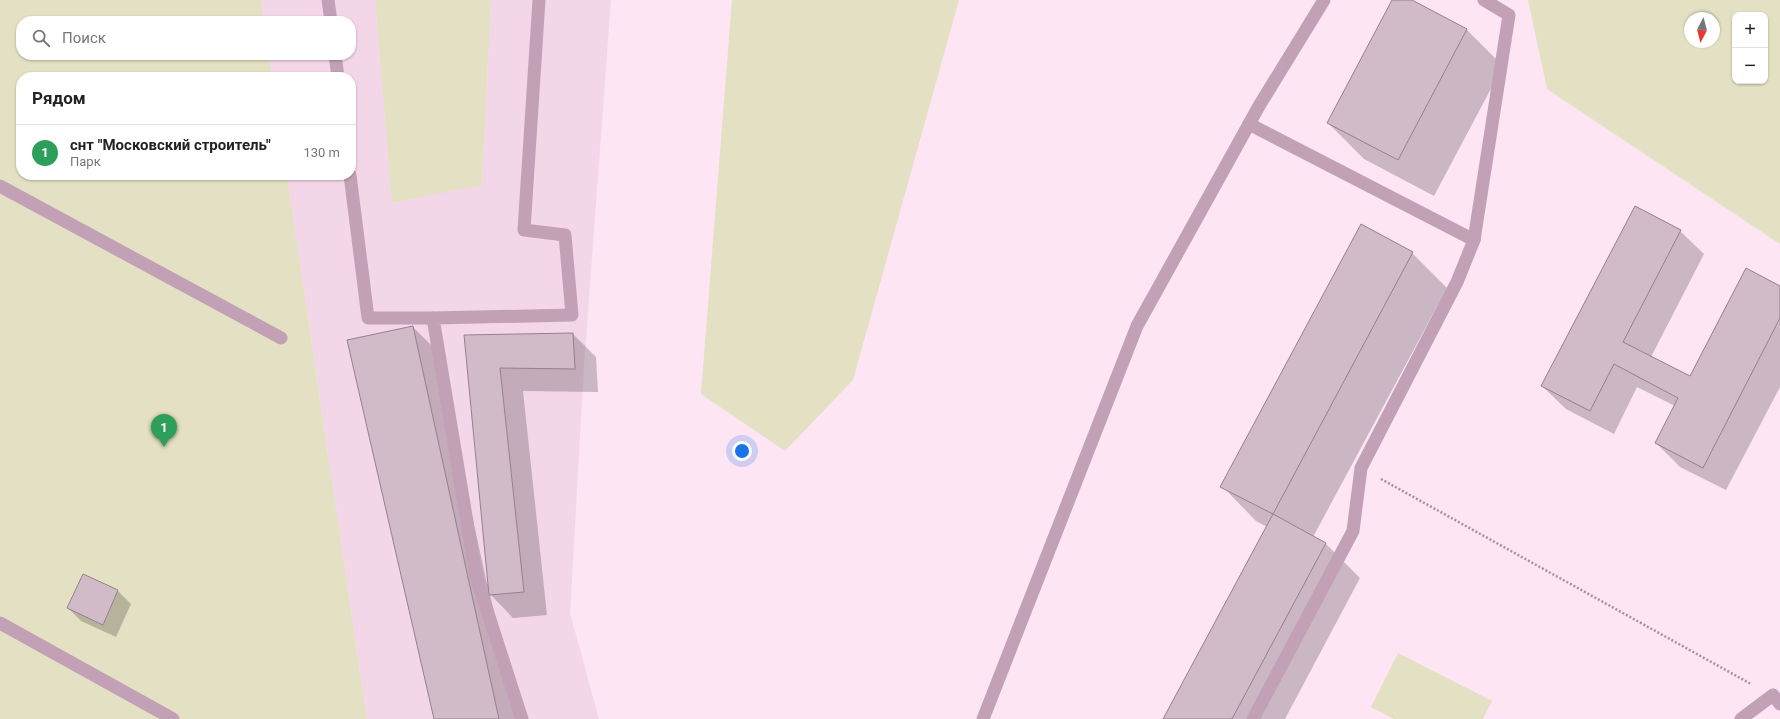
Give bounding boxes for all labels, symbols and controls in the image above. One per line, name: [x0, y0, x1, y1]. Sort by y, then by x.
north arrow: [1684, 12, 1720, 48]
map controls: [1732, 12, 1768, 84]
button: +: [1732, 12, 1768, 48]
search box: [16, 16, 356, 60]
icon: search: [30, 27, 52, 49]
text: Поиск: [62, 29, 106, 47]
button: −: [1732, 48, 1768, 84]
text: Рядом: [32, 88, 86, 108]
text: снт "Московский строитель": [70, 136, 271, 154]
text: 1: [41, 145, 49, 160]
text: 130 m: [303, 145, 340, 160]
text: Парк: [70, 154, 101, 169]
pin: 1: [151, 414, 177, 447]
your location: [732, 441, 752, 461]

